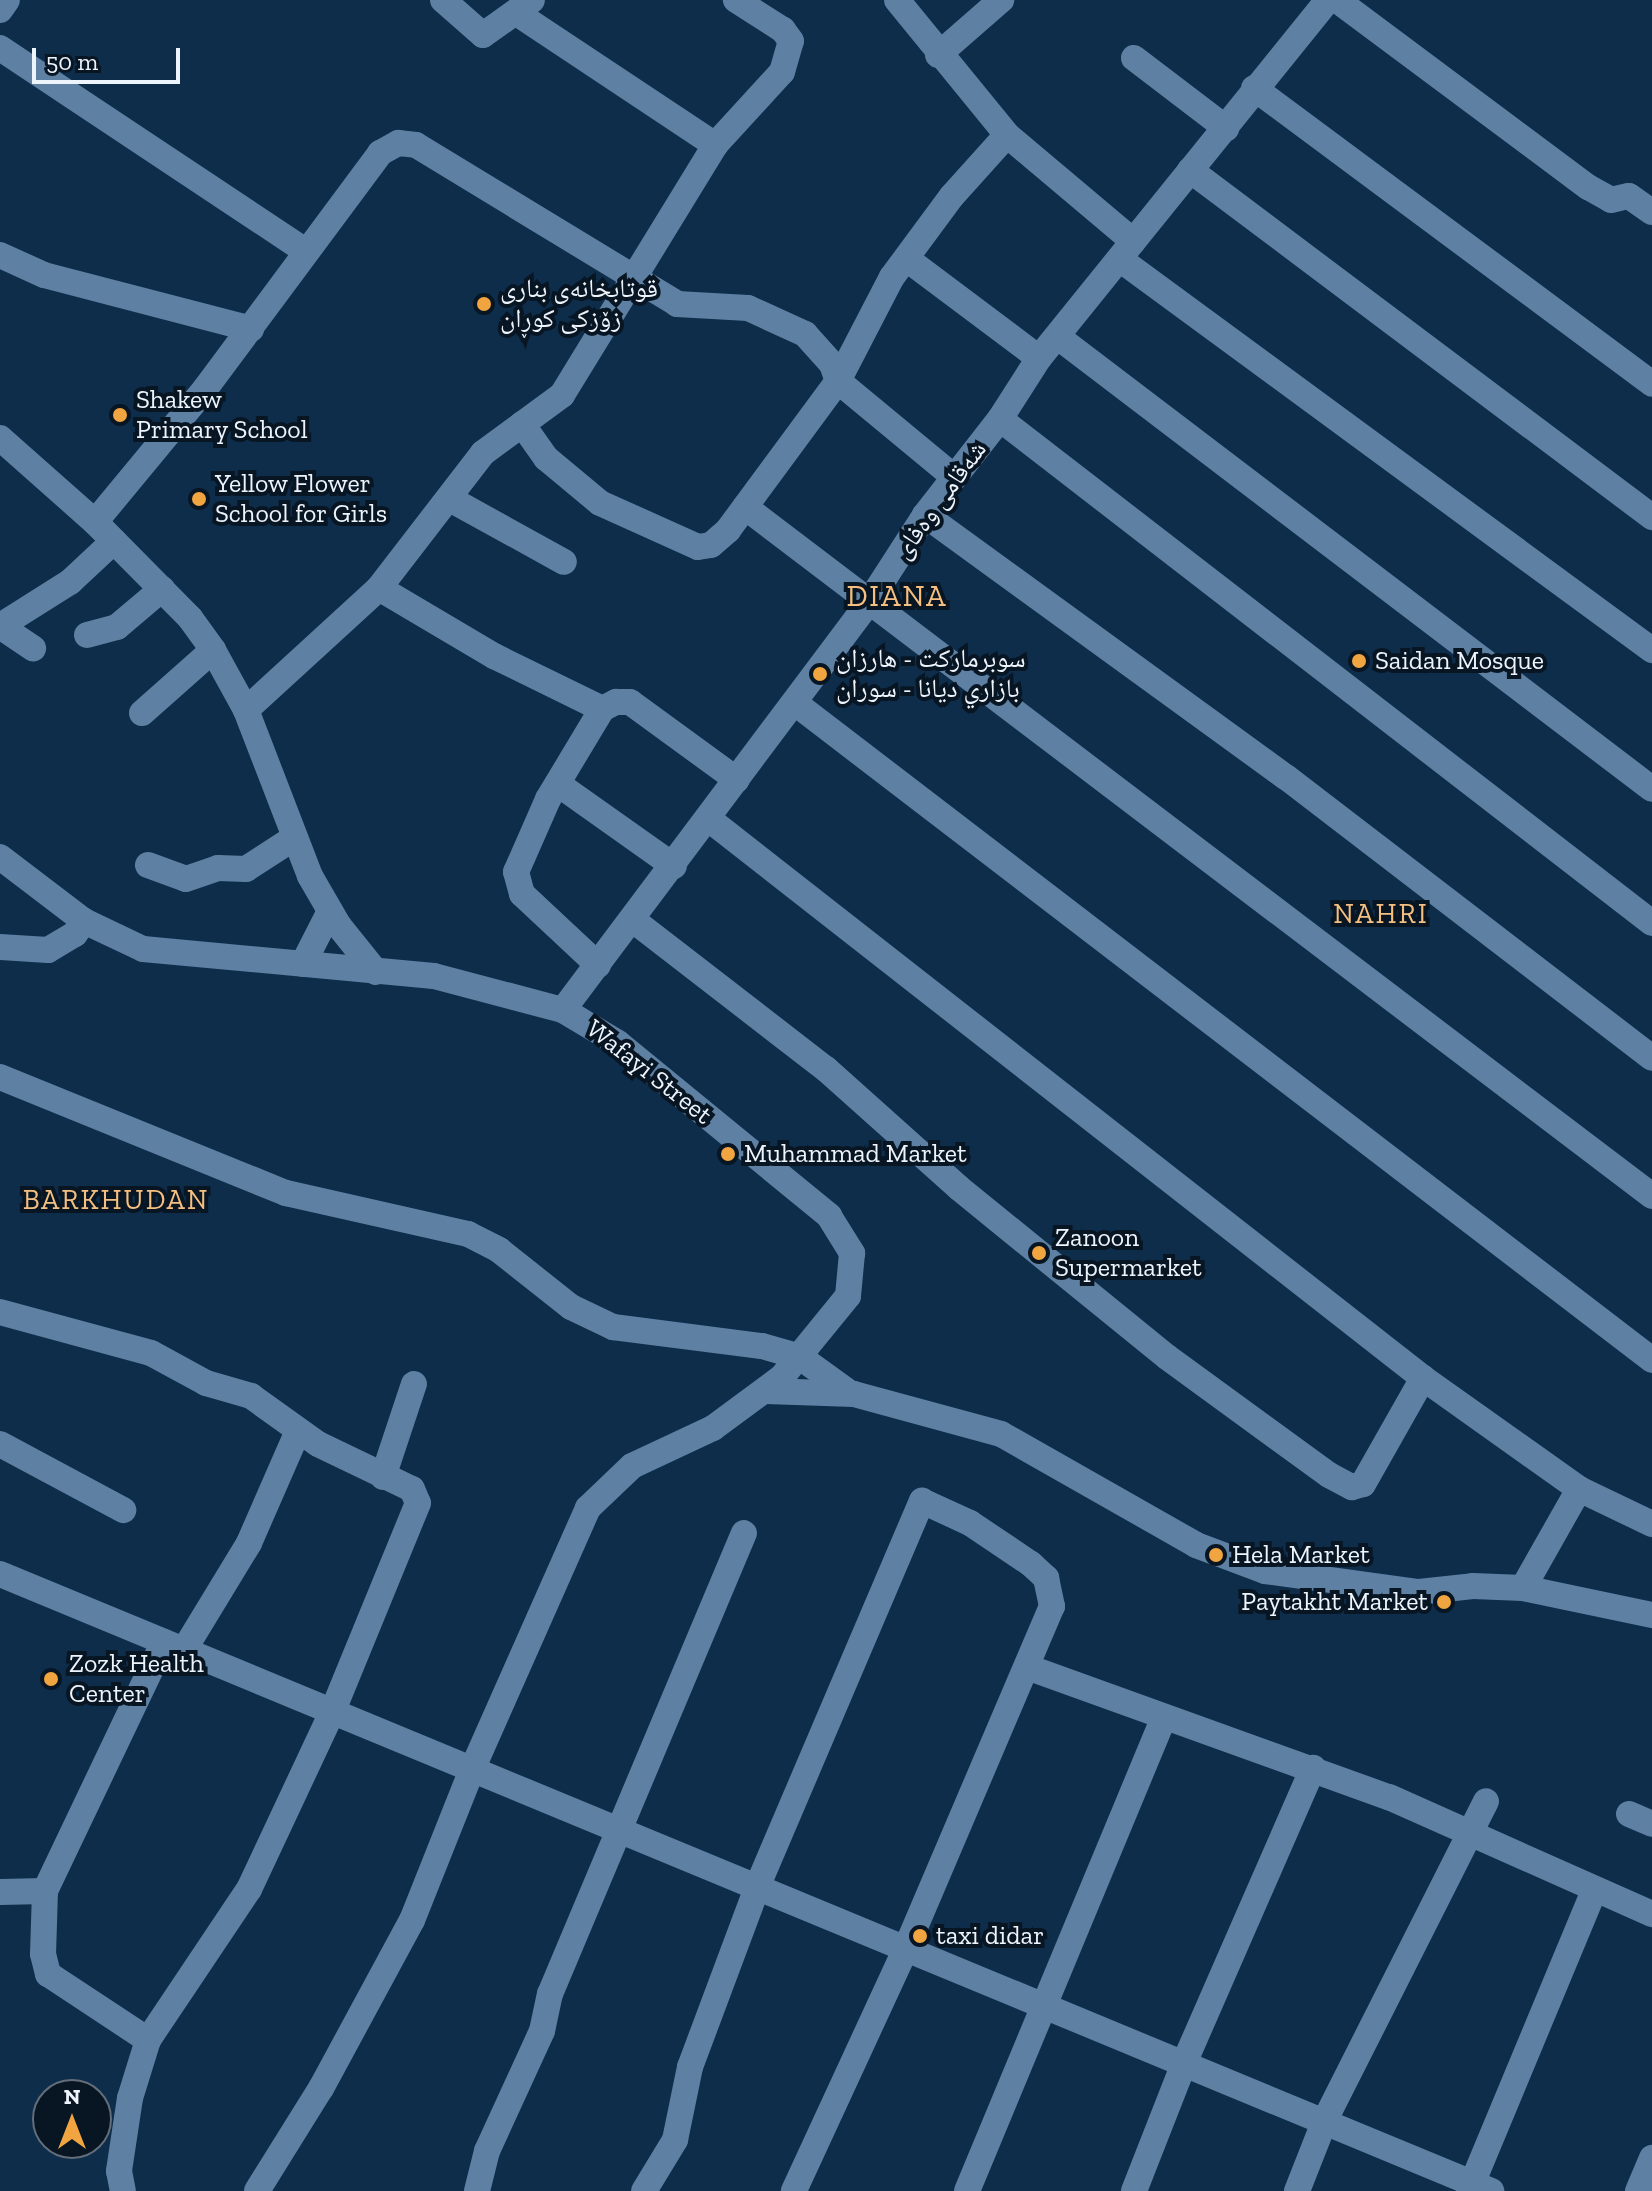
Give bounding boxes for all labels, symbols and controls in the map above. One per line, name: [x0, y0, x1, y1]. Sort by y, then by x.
scale bar: [36, 32, 184, 82]
text: 50 m: [46, 47, 98, 76]
place label: قوتابخانەی بناری زۆزکی کوڕان: [500, 273, 658, 334]
marker: قوتابخانەی بناری زۆزکی کوڕان: [475, 295, 493, 313]
place label: Shakew Primary School: [136, 384, 308, 446]
marker: Shakew Primary School: [111, 406, 129, 424]
street label: شەقامی وەفای: [887, 435, 993, 565]
place label: Yellow Flower School for Girls: [215, 468, 387, 530]
marker: Yellow Flower School for Girls: [190, 490, 208, 508]
district label: DIANA: [847, 578, 947, 614]
place label: سوبرماركت - هارزان بازاري ديانا - سوران: [836, 643, 1026, 704]
place label: Saidan Mosque: [1375, 645, 1544, 677]
marker: Saidan Mosque: [1350, 652, 1368, 670]
marker: سوبرماركت - هارزان بازاري ديانا - سوران: [811, 665, 829, 683]
district label: NAHRI: [1333, 897, 1429, 931]
street label: Wafayi Street: [580, 1013, 718, 1131]
place label: Muhammad Market: [744, 1138, 967, 1170]
marker: Muhammad Market: [719, 1145, 737, 1163]
district label: BARKHUDAN: [23, 1183, 209, 1217]
place label: Zanoon Supermarket: [1055, 1222, 1202, 1284]
marker: Zanoon Supermarket: [1030, 1244, 1048, 1262]
place label: Hela Market: [1232, 1539, 1370, 1571]
marker: Hela Market: [1207, 1546, 1225, 1564]
place label: Paytakht Market: [1241, 1586, 1428, 1618]
marker: Paytakht Market: [1435, 1593, 1453, 1611]
place label: Zozk Health Center: [69, 1648, 204, 1710]
marker: Zozk Health Center: [40, 1668, 62, 1690]
place label: taxi didar: [936, 1920, 1044, 1952]
marker: taxi didar: [911, 1927, 929, 1945]
north arrow: [32, 2079, 112, 2159]
text: N: [64, 2083, 80, 2110]

